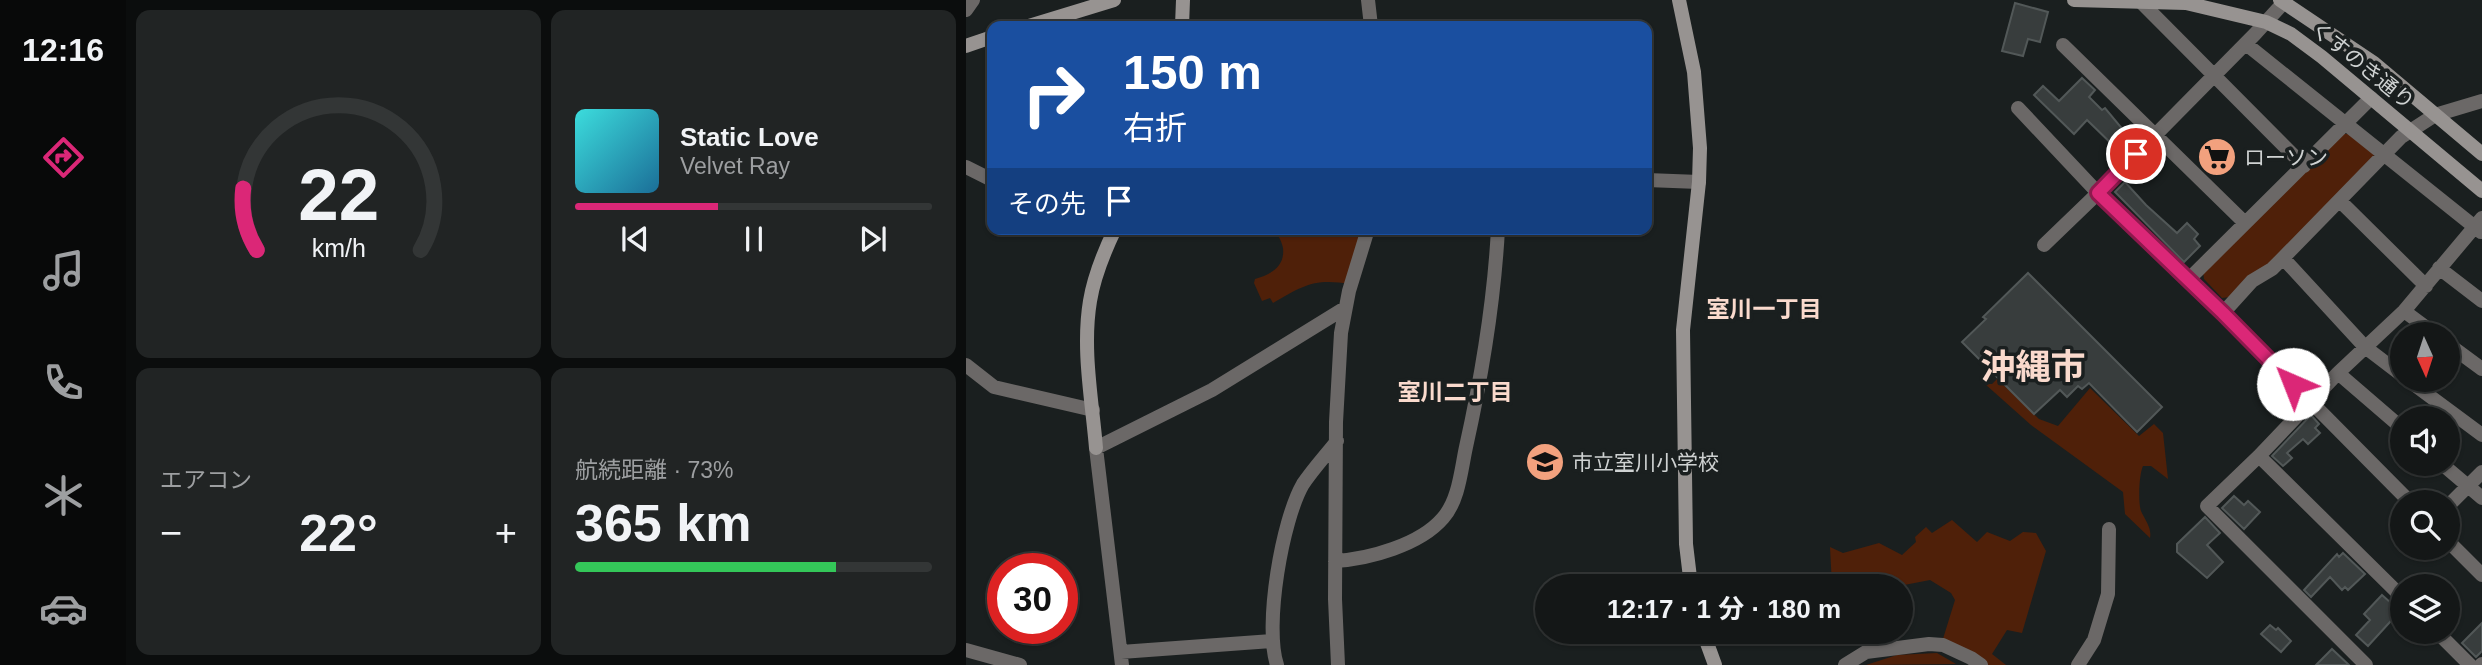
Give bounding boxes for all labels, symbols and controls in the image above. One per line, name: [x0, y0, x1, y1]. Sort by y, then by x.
street label: くすのき通り: [2307, 17, 2419, 113]
text: 12:16: [22, 32, 104, 68]
text: 150 m: [1123, 45, 1262, 99]
icon: right: [1008, 49, 1099, 140]
text: 右折: [1123, 110, 1187, 146]
text: Static Love: [680, 122, 819, 152]
pin: [2106, 124, 2166, 184]
icon: directions: [39, 133, 88, 182]
icon: arrive: [2117, 135, 2155, 173]
supermarket icon: ローソン: [2196, 136, 2238, 178]
place label: ローソン: [2244, 146, 2328, 169]
text: Velvet Ray: [680, 153, 790, 179]
text: 22: [298, 154, 379, 235]
icon: arrive: [1100, 182, 1138, 220]
text: その先: [1008, 189, 1086, 219]
icon: previous: [616, 220, 654, 258]
icon: pause: [735, 220, 773, 258]
icon: next: [854, 220, 892, 258]
text: km/h: [311, 234, 366, 262]
icon: music: [39, 246, 88, 295]
district label: 室川一丁目: [1707, 296, 1822, 322]
north arrow: [2390, 322, 2460, 392]
map controls: [2390, 322, 2460, 644]
district label: 沖縄市: [1980, 347, 2086, 386]
position arrow: [2256, 347, 2330, 421]
icon: phone: [39, 358, 88, 407]
district label: 室川二丁目: [1398, 379, 1513, 405]
button: sound: [2390, 406, 2460, 476]
school or university icon: 市立室川小学校: [1524, 441, 1566, 483]
place label: 市立室川小学校: [1572, 451, 1719, 474]
text: 航続距離 · 73%: [575, 457, 733, 483]
text: エアコン: [160, 467, 252, 493]
icon: climate: [39, 471, 88, 520]
button: search: [2390, 490, 2460, 560]
text: 365 km: [575, 494, 751, 552]
text: 22°: [299, 504, 378, 562]
text: −: [160, 512, 182, 554]
text: +: [495, 512, 517, 554]
speed limit sign: 30: [987, 553, 1078, 644]
button: layers: [2390, 574, 2460, 644]
icon: car: [39, 584, 88, 633]
text: 12:17 · 1 分 · 180 m: [1607, 594, 1841, 624]

